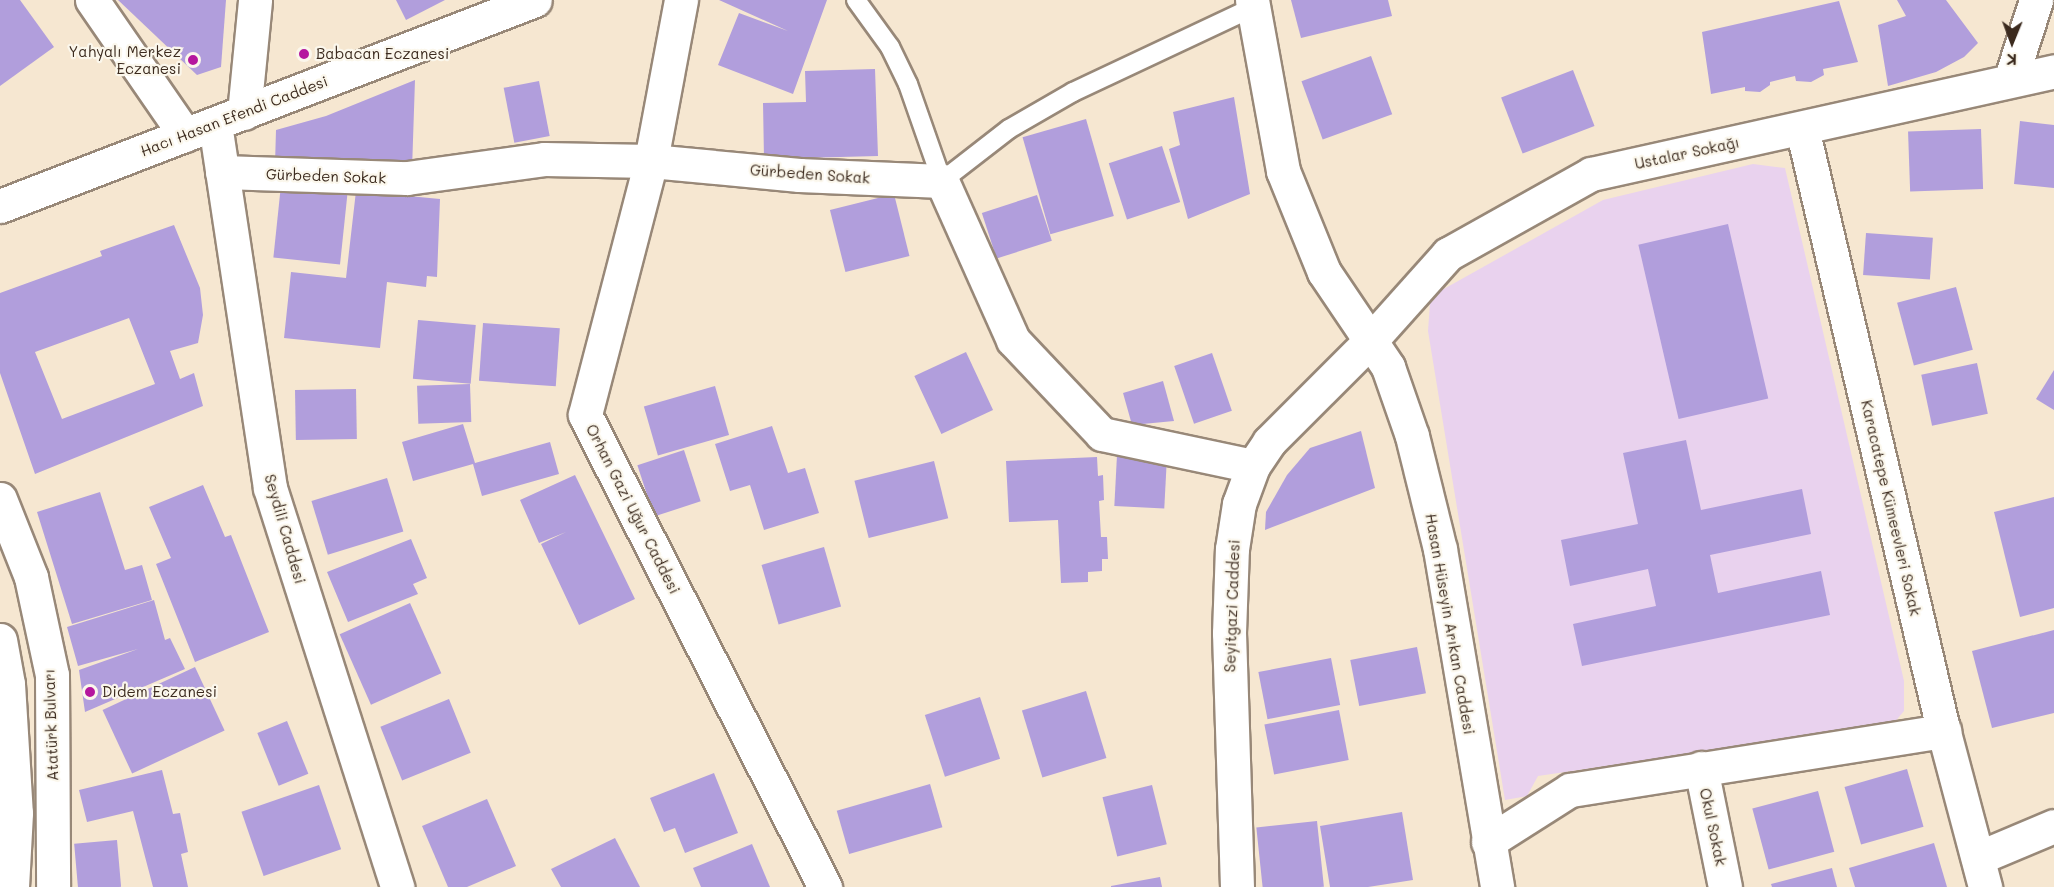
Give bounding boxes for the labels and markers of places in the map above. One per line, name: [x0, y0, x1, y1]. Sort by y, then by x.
place label: Yahyalı Merkez Eczanesi: [69, 42, 181, 77]
place label: Babacan Eczanesi: [316, 45, 449, 63]
marker: Babacan Eczanesi: [297, 47, 311, 61]
marker: Yahyalı Merkez Eczanesi: [186, 53, 200, 67]
place label: Didem Eczanesi: [102, 683, 217, 701]
marker: Didem Eczanesi: [83, 685, 97, 699]

